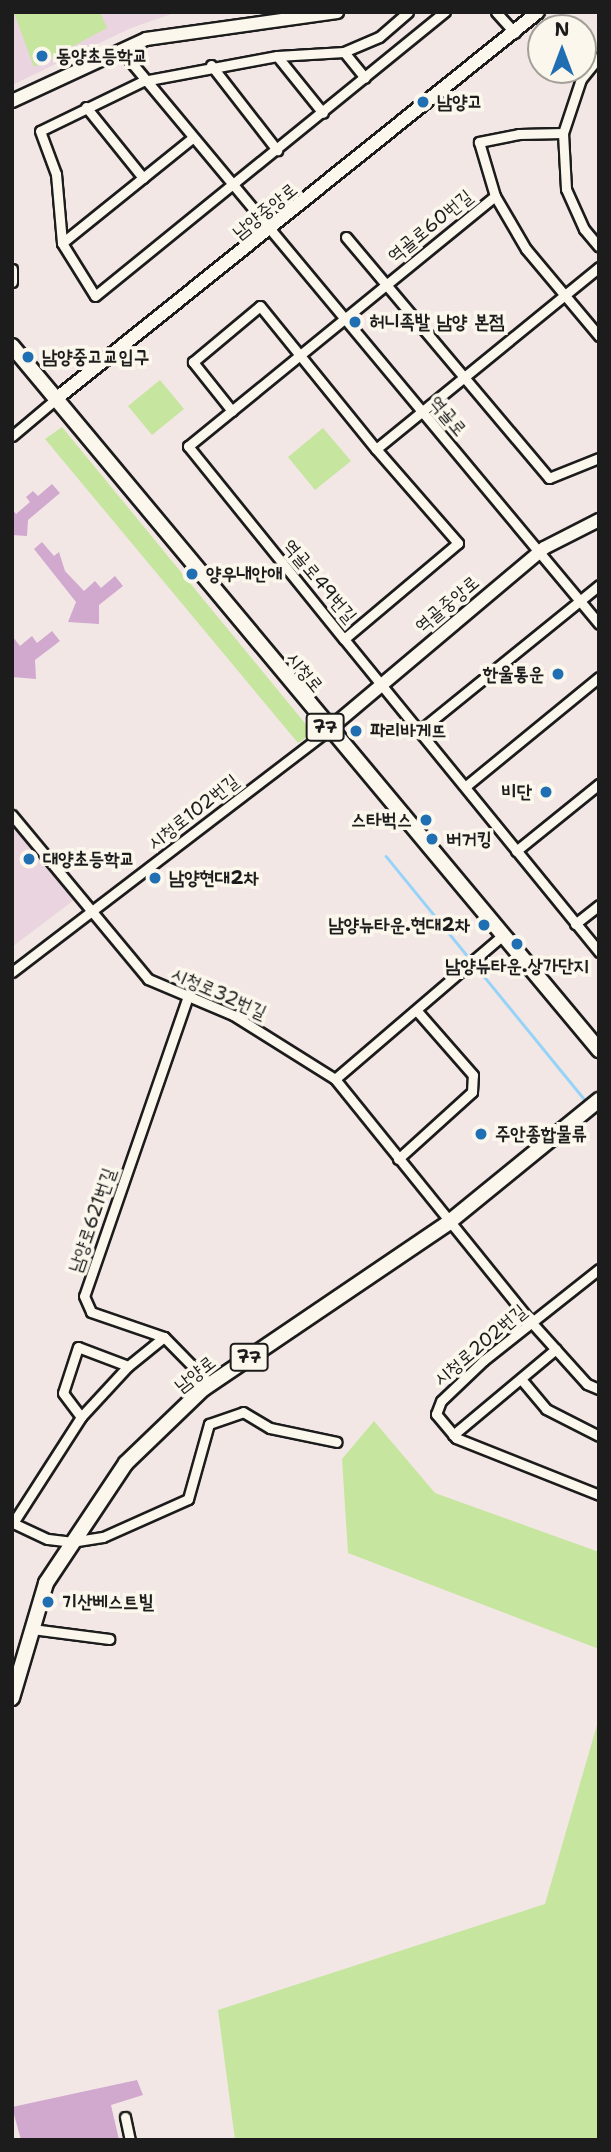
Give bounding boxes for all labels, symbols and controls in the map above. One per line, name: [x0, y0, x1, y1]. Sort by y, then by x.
north arrow: [527, 14, 597, 84]
text: N: [554, 17, 570, 42]
place label: 동양초등학교: [56, 45, 148, 67]
marker: 동양초등학교: [34, 48, 50, 64]
place label: 남양고: [437, 91, 483, 113]
marker: 남양고: [415, 94, 431, 110]
street label: 남양중앙로: [228, 178, 302, 244]
street label: 역골로60번길: [383, 185, 477, 267]
place label: 허니족발 남양 본점: [369, 311, 504, 333]
marker: 허니족발 남양 본점: [347, 314, 363, 330]
place label: 남양중고교입구: [42, 346, 149, 368]
marker: 남양중고교입구: [20, 349, 36, 365]
street label: 역골로: [425, 391, 471, 441]
street label: 역골로49번길: [278, 535, 362, 627]
place label: 양우내안애: [206, 563, 282, 585]
marker: 양우내안애: [184, 566, 200, 582]
street label: 역골중앙로: [410, 571, 484, 637]
street label: 시청로: [282, 647, 328, 697]
place label: 한울통운: [483, 663, 544, 685]
marker: 한울통운: [550, 666, 566, 682]
road number: 77: [304, 712, 346, 742]
place label: 파리바게뜨: [370, 720, 446, 742]
marker: 파리바게뜨: [348, 723, 364, 739]
street label: 시청로102번길: [143, 769, 243, 855]
place label: 비단: [501, 781, 532, 803]
marker: 비단: [538, 784, 554, 800]
place label: 스타벅스: [351, 809, 412, 831]
marker: 스타벅스: [418, 812, 434, 828]
place label: 버거킹: [446, 828, 492, 850]
marker: 버거킹: [424, 831, 440, 847]
place label: 대양초등학교: [43, 848, 135, 870]
marker: 대양초등학교: [21, 851, 37, 867]
place label: 남양현대2차: [169, 867, 259, 889]
marker: 남양현대2차: [147, 870, 163, 886]
place label: 남양뉴타운.현대2차: [328, 914, 470, 936]
marker: 남양뉴타운.현대2차: [476, 917, 492, 933]
marker: 남양뉴타운.상가단지: [509, 936, 525, 952]
place label: 남양뉴타운.상가단지: [445, 955, 589, 977]
street label: 시청로32번길: [168, 962, 270, 1024]
place label: 주안종합물류: [495, 1123, 587, 1145]
marker: 주안종합물류: [473, 1126, 489, 1142]
street label: 남양로621번길: [64, 1165, 120, 1275]
street label: 시청로202번길: [429, 1299, 531, 1391]
road number: 77: [228, 1342, 270, 1372]
street label: 남양로: [170, 1351, 220, 1397]
place label: 기산베스트빌: [62, 1591, 154, 1613]
marker: 기산베스트빌: [40, 1594, 56, 1610]

